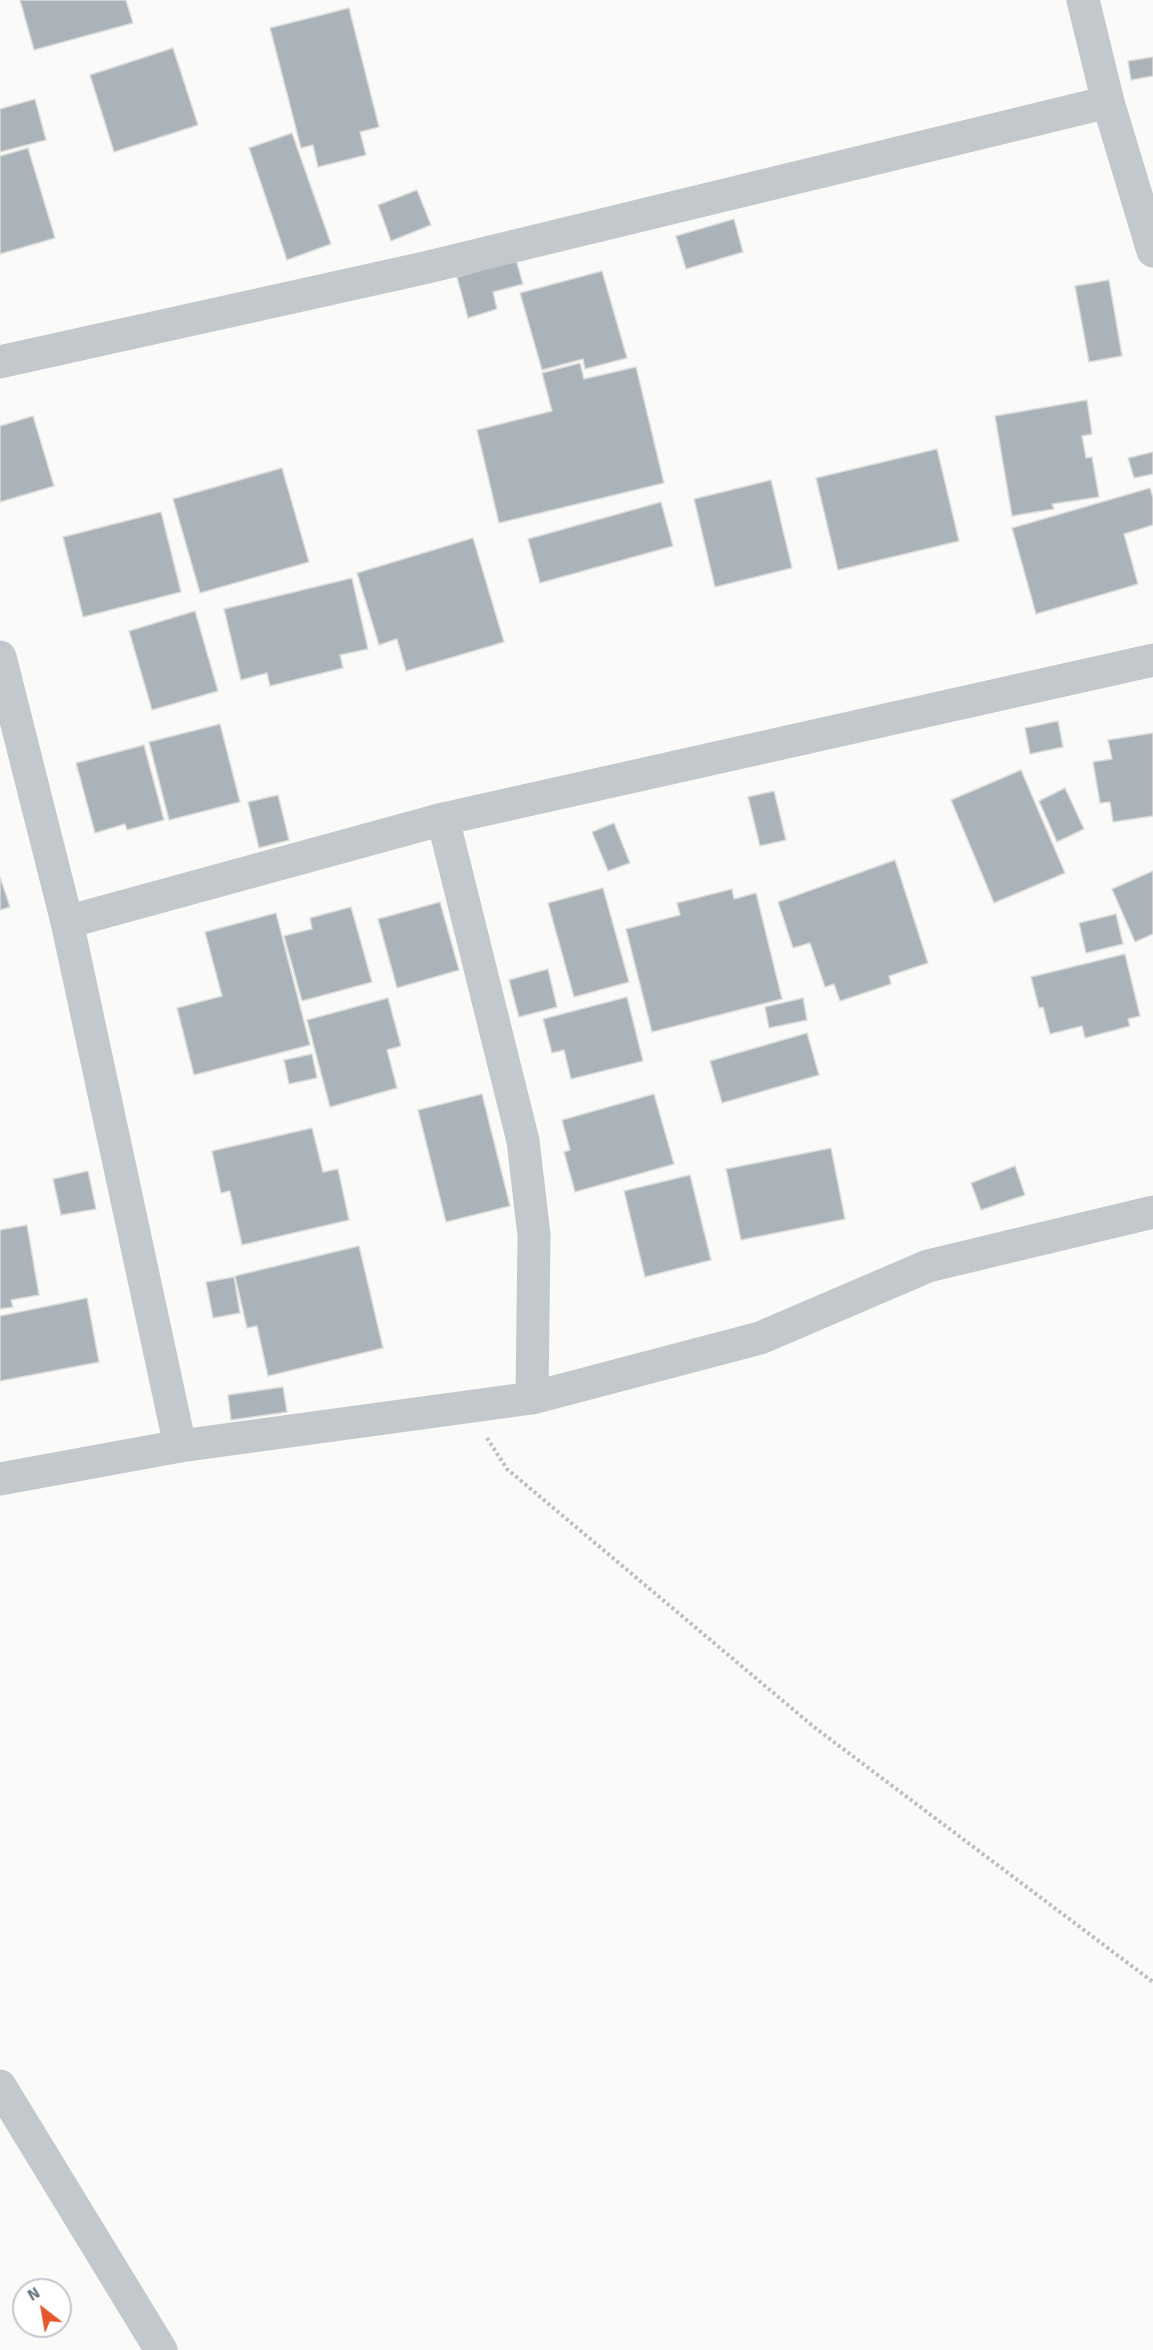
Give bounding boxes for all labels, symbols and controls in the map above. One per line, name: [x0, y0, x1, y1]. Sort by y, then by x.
north arrow: [12, 2278, 72, 2338]
text: N: [24, 2283, 44, 2306]

